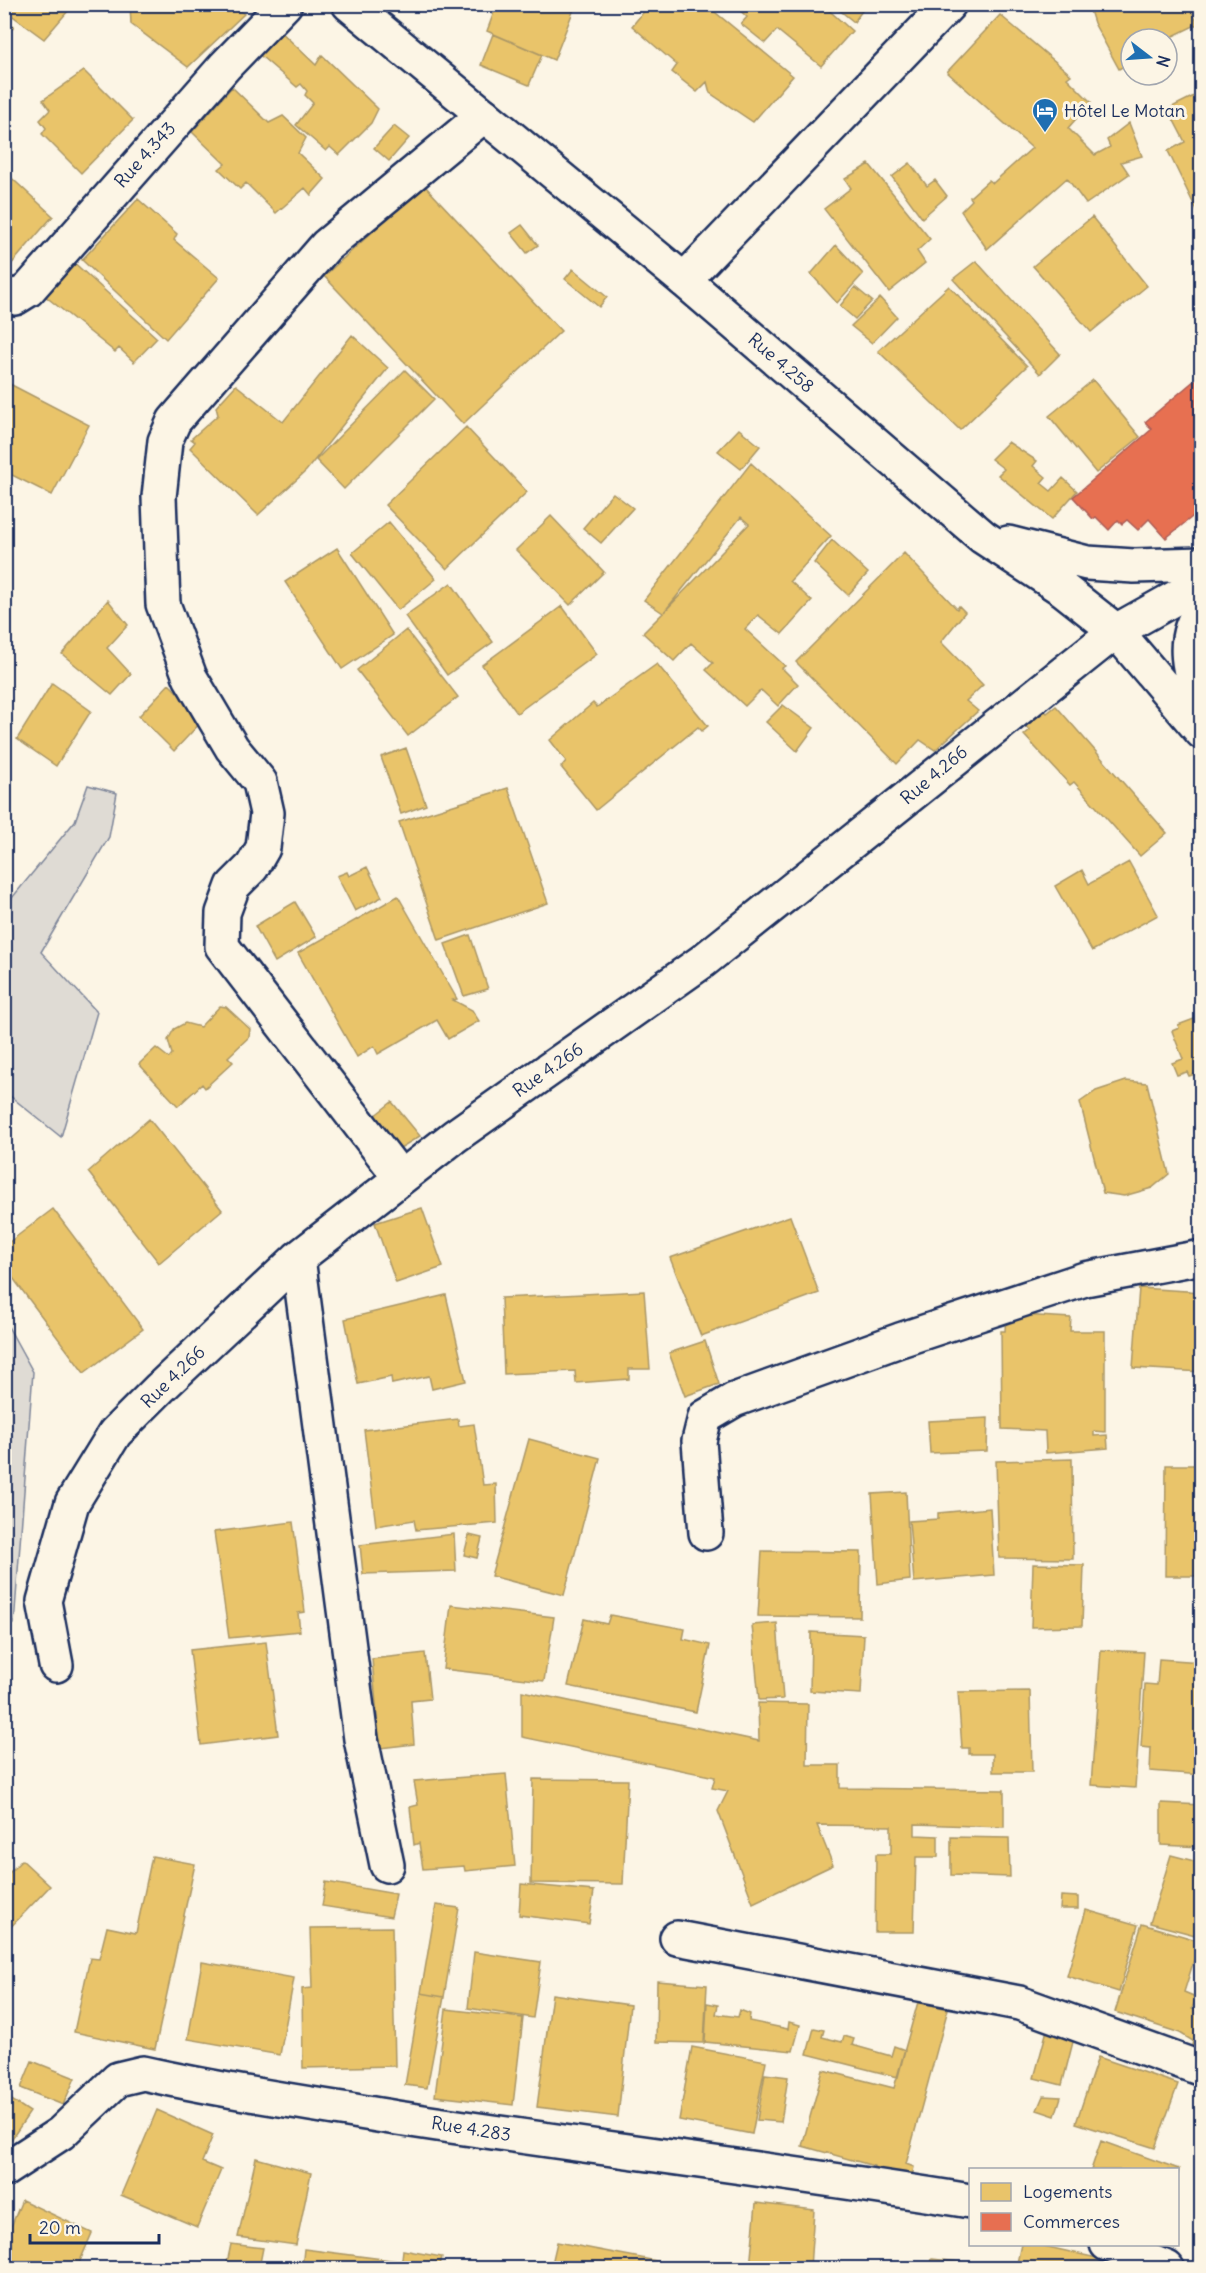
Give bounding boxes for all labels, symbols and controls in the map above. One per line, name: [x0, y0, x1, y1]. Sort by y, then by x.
north arrow: [1119, 27, 1179, 87]
text: N: [1152, 53, 1175, 70]
hotel icon: Hôtel Le Motan: [1030, 96, 1060, 134]
place label: Hôtel Le Motan: [1064, 99, 1185, 122]
street label: Rue 4.343: [109, 117, 180, 192]
street label: Rue 4.258: [743, 328, 819, 398]
street label: Rue 4.266: [895, 740, 972, 809]
street label: Rue 4.266: [508, 1037, 587, 1102]
street label: Rue 4.266: [136, 1340, 210, 1413]
street label: Rue 4.283: [430, 2111, 513, 2146]
legend: [969, 2168, 1179, 2246]
text: Logements: [1023, 2180, 1112, 2203]
scale bar: [30, 2207, 159, 2245]
text: Commerces: [1023, 2210, 1120, 2233]
text: 20 m: [39, 2216, 81, 2239]

